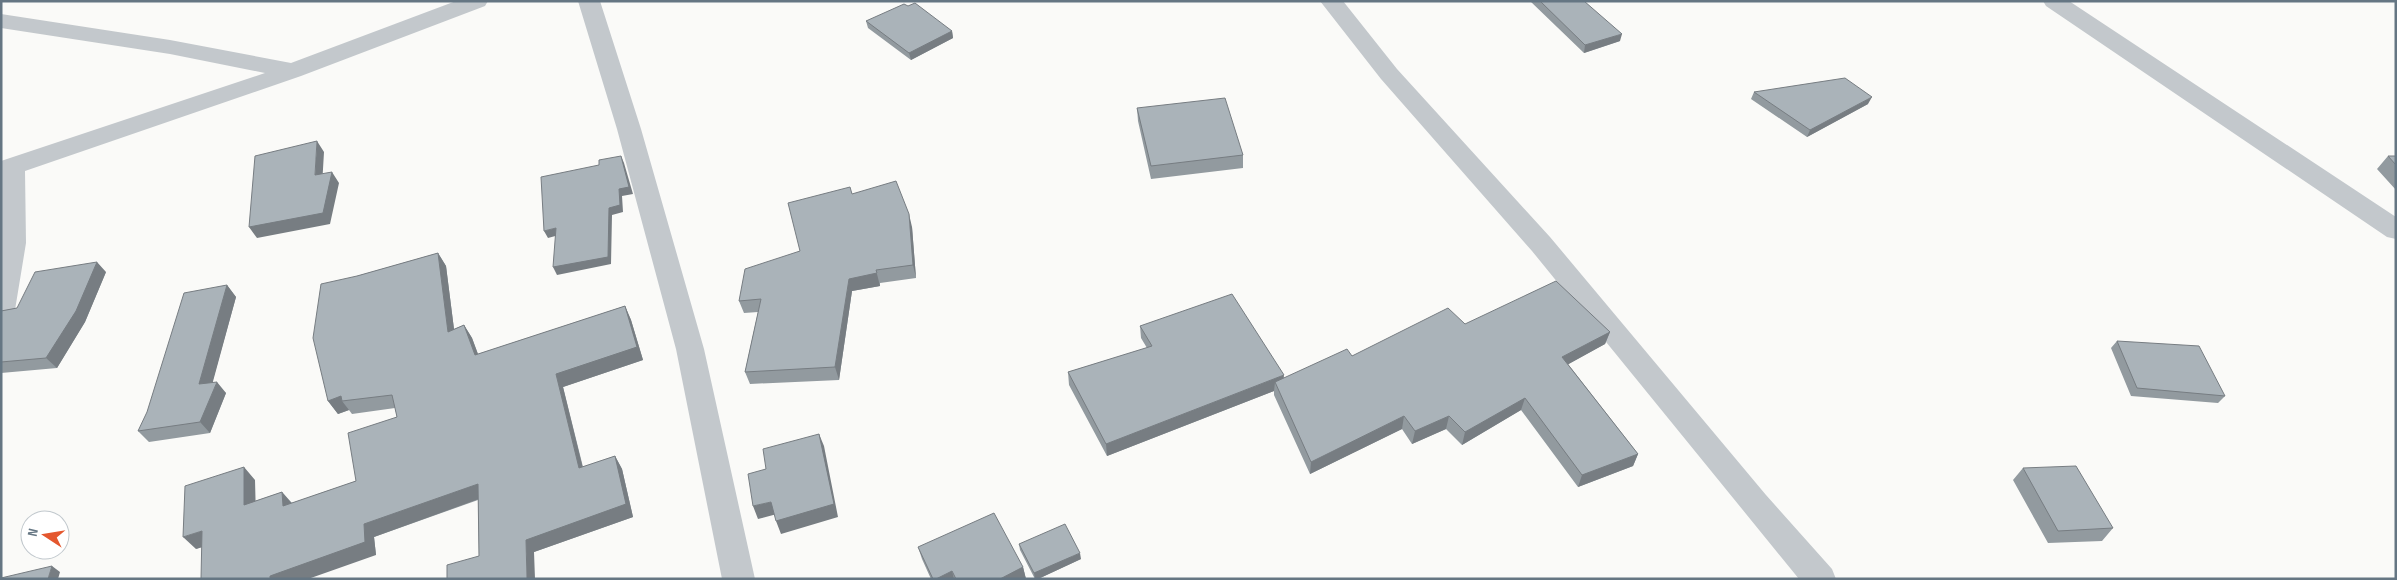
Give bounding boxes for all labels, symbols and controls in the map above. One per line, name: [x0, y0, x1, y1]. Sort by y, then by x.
north arrow: [20, 510, 70, 560]
text: N: [24, 527, 42, 538]

